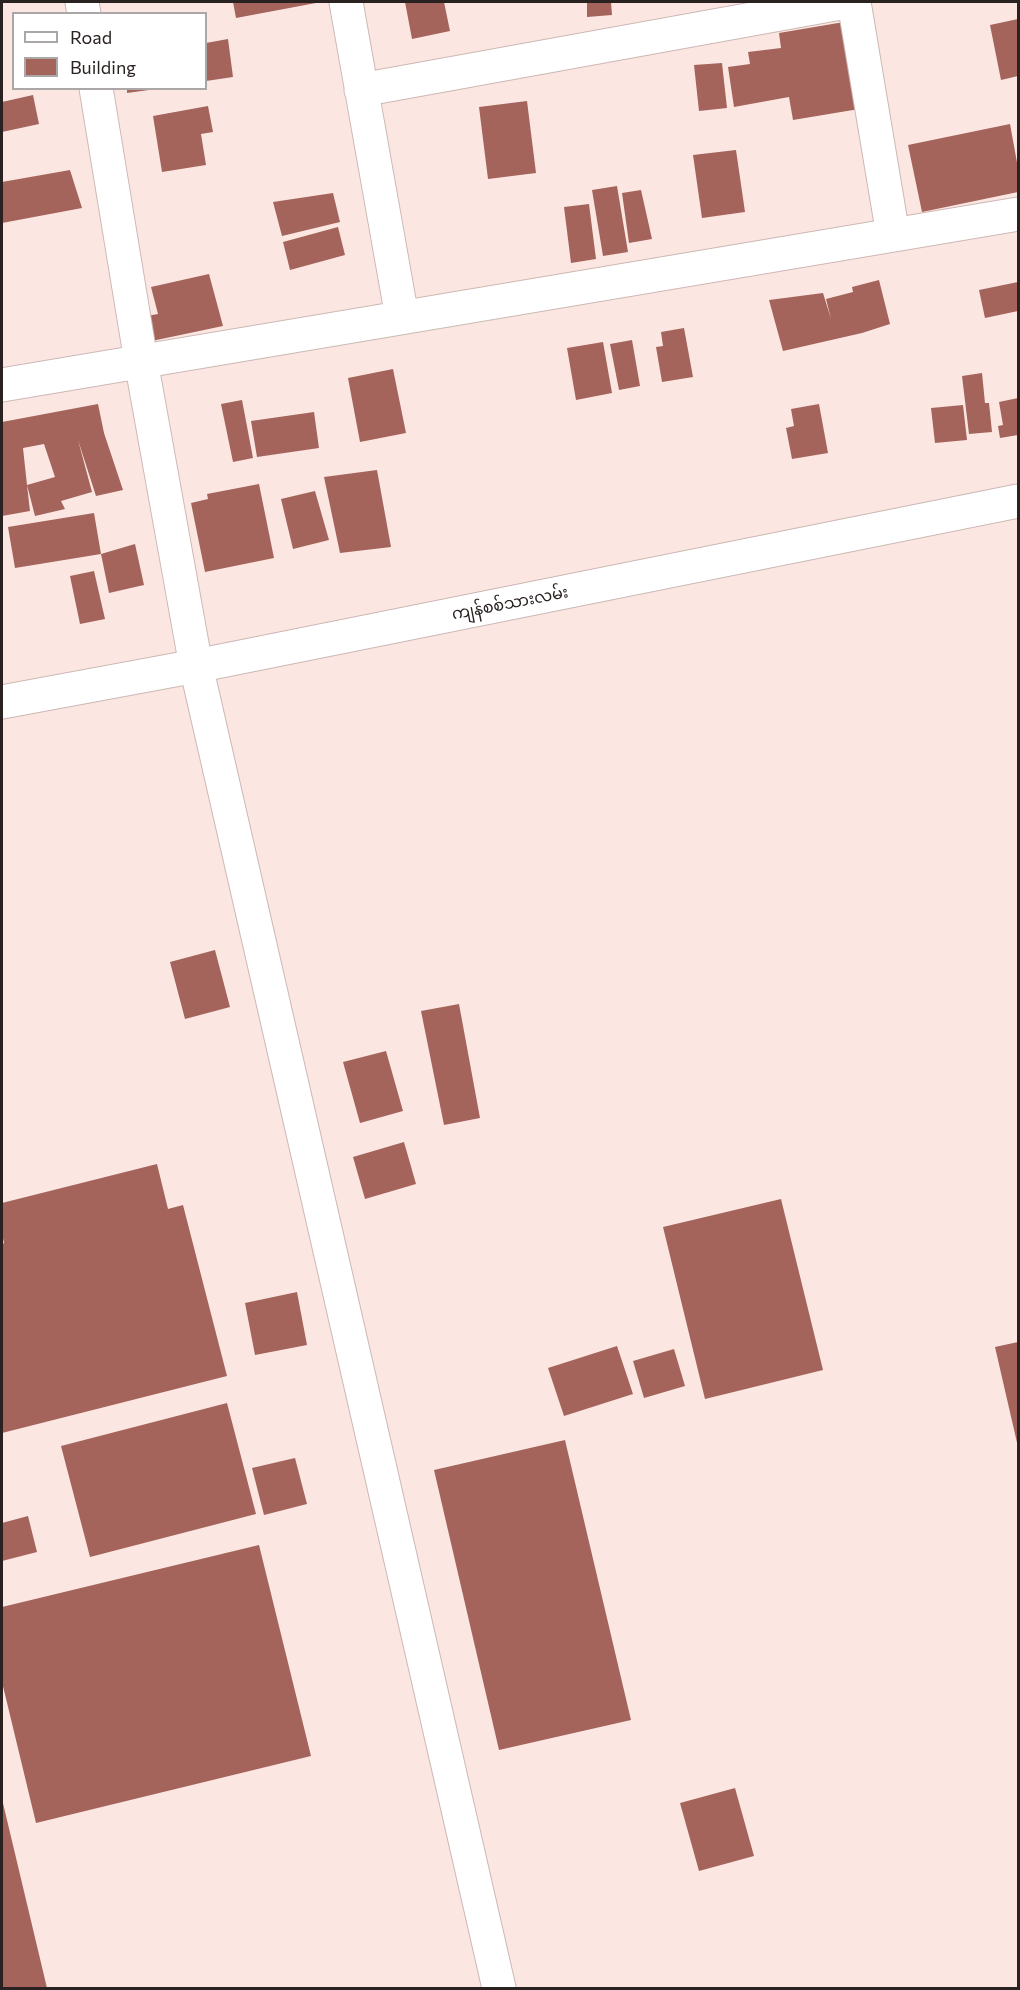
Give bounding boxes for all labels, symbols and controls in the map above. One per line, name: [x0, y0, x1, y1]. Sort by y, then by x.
legend: [12, 12, 207, 90]
text: Road: [70, 26, 112, 48]
text: Building: [70, 56, 136, 78]
street label: ကျန်စစ်သားလမ်း: [450, 582, 570, 624]

